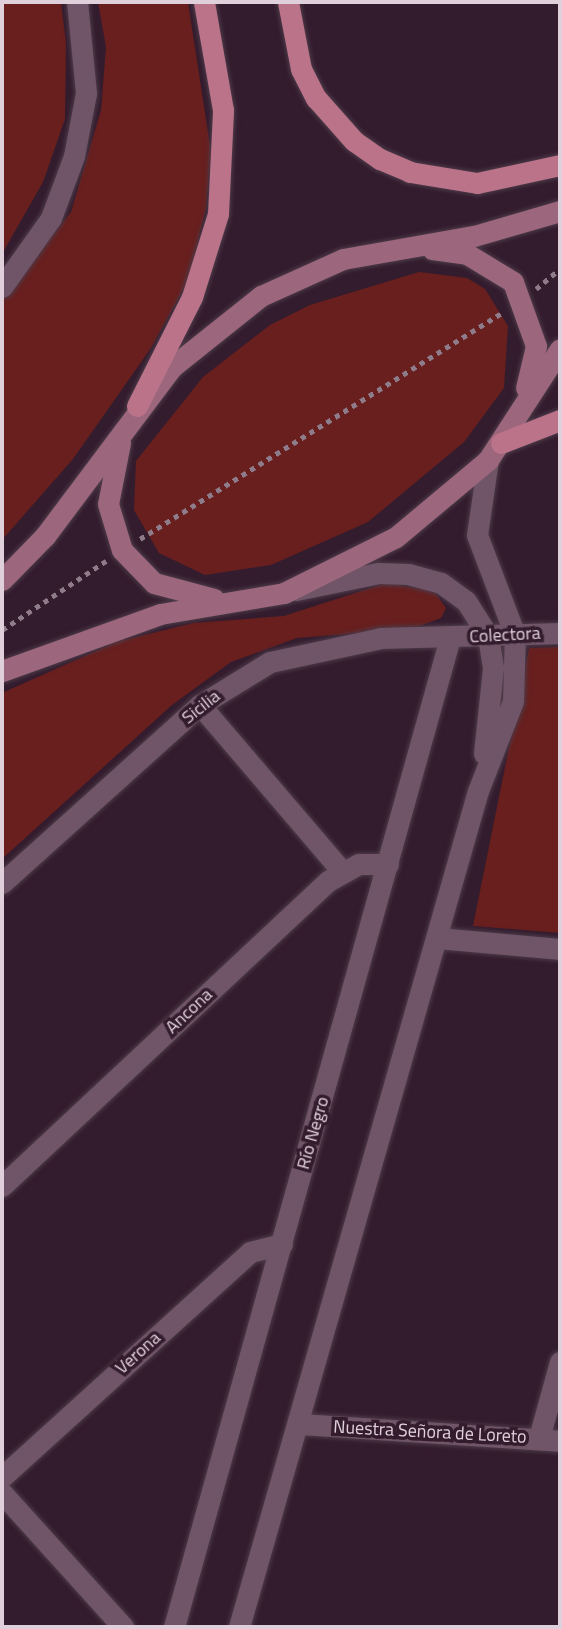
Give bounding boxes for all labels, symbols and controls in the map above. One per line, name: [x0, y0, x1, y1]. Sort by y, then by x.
street label: Colectora: [469, 622, 541, 648]
street label: Sicilia: [178, 685, 224, 729]
street label: Ancona: [161, 984, 217, 1038]
street label: Río Negro: [292, 1094, 334, 1172]
street label: Verona: [111, 1327, 165, 1379]
street label: Nuestra Señora de Loreto: [333, 1416, 527, 1448]

